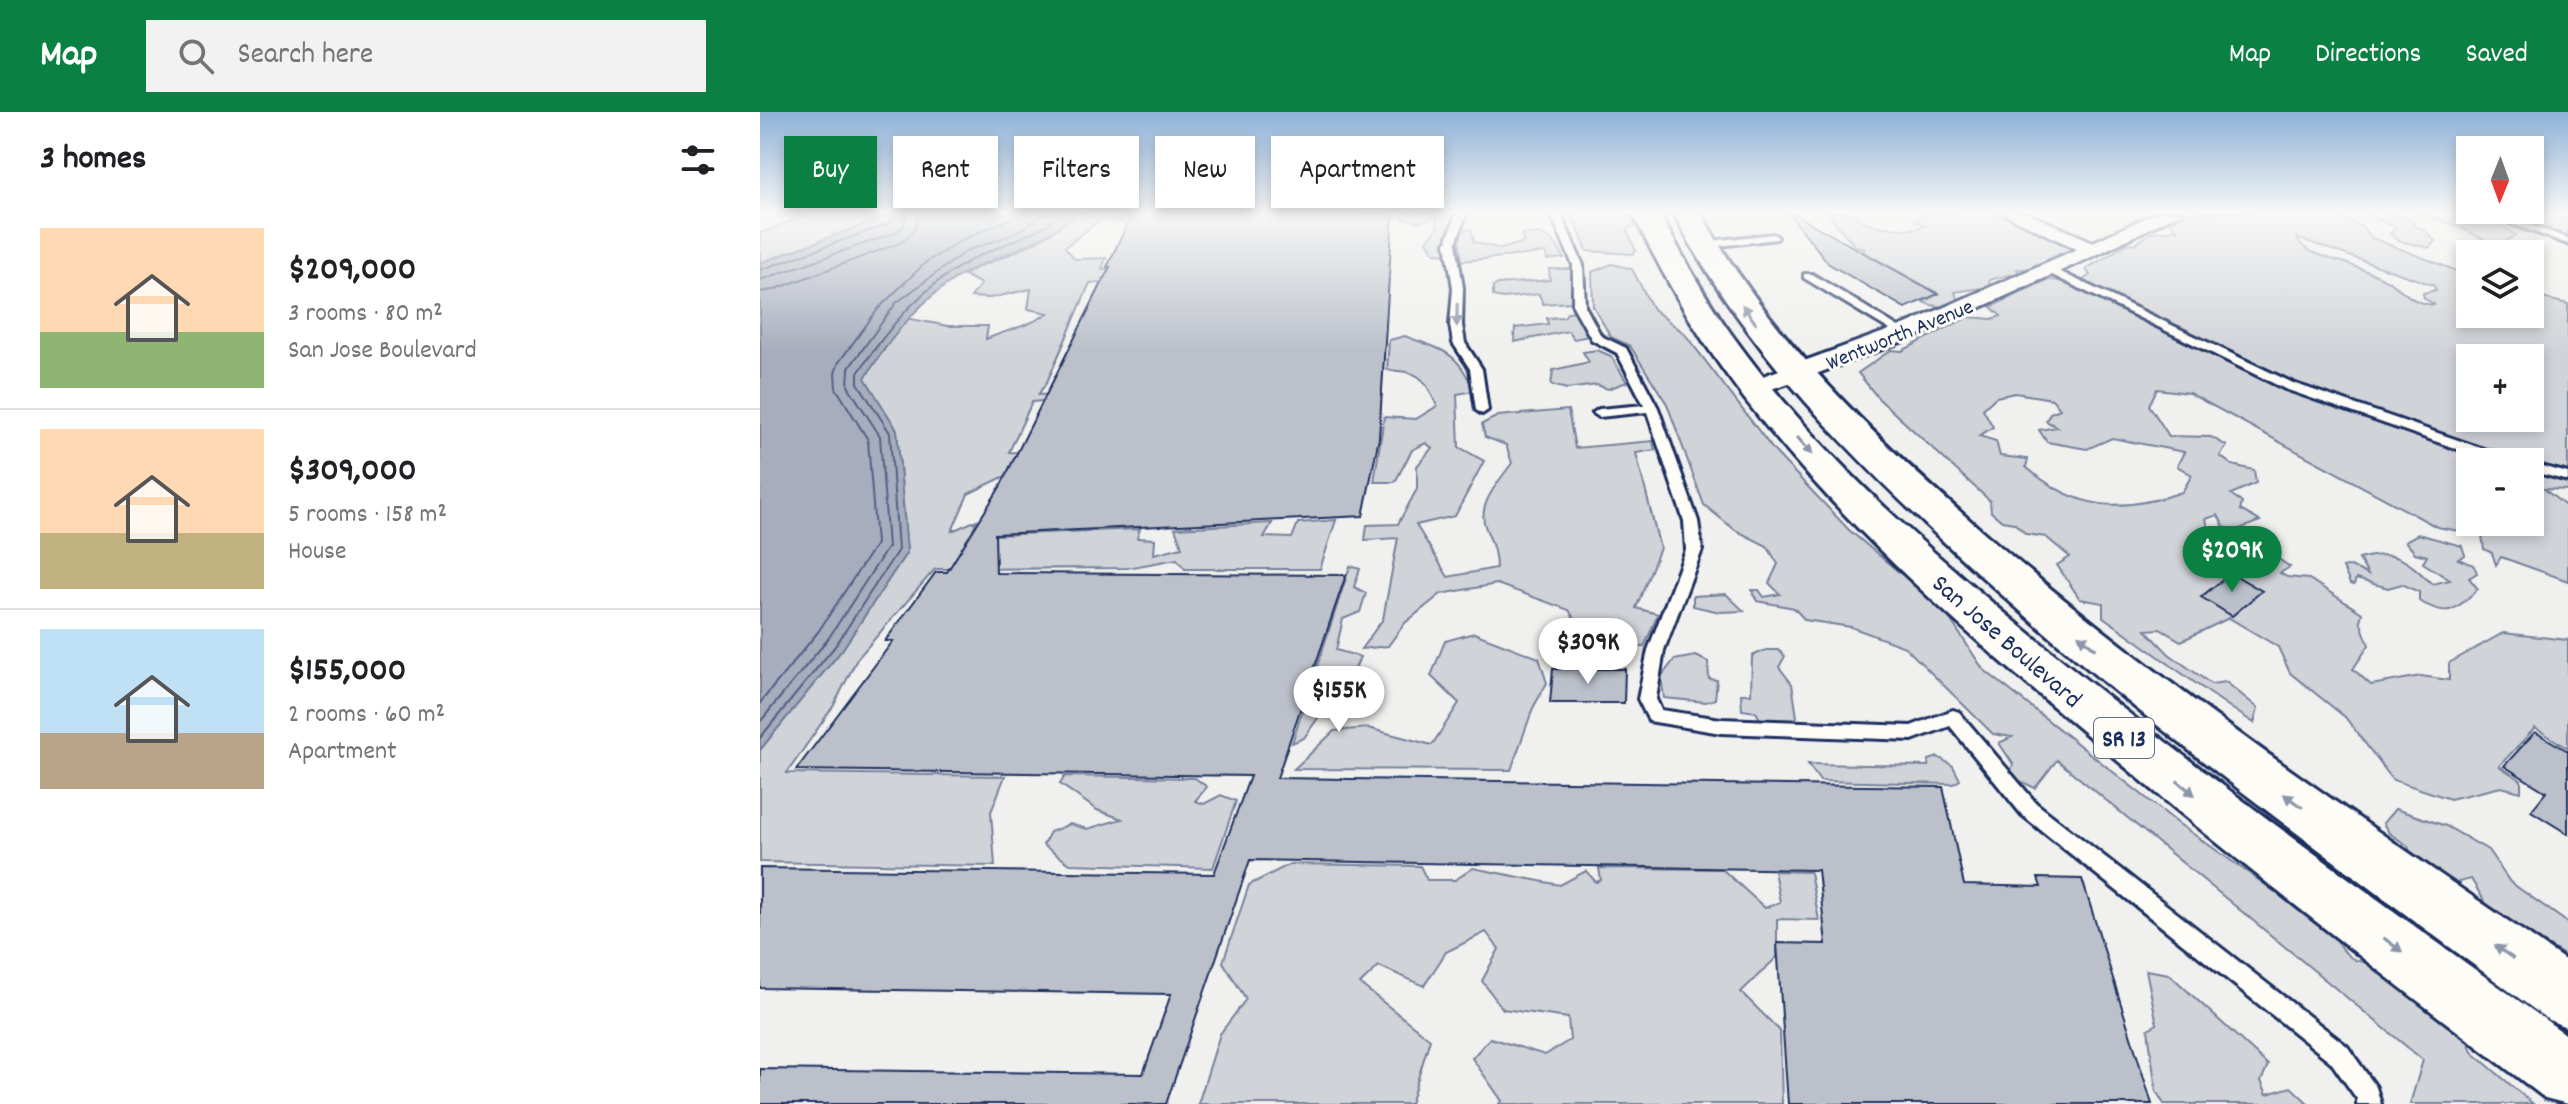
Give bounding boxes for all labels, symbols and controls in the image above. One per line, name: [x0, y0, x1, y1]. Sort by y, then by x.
search box: [146, 20, 706, 92]
text: Map: [40, 29, 98, 84]
icon: search: [174, 34, 218, 78]
text: Search here: [238, 35, 373, 78]
text: Map: [2229, 36, 2271, 76]
text: Directions: [2315, 36, 2421, 76]
text: Saved: [2465, 36, 2528, 76]
text: 3 homes: [40, 136, 146, 185]
chip: Buy: [784, 136, 877, 208]
chip: Rent: [893, 136, 998, 208]
chip: Filters: [1014, 136, 1139, 208]
chip: New: [1155, 136, 1255, 208]
chip: Apartment: [1271, 136, 1444, 208]
north arrow: [2456, 136, 2544, 224]
map controls: [2456, 136, 2544, 536]
icon: filters: [676, 138, 720, 182]
button: layers: [2456, 240, 2544, 328]
text: $209,000: [288, 247, 416, 296]
icon: home: [104, 260, 200, 356]
street label: Wentworth Avenue: [1822, 293, 1979, 380]
text: 3 rooms · 80 m²: [288, 296, 443, 333]
one-way arrow: [1451, 303, 1464, 328]
one-way arrow: [1741, 303, 1757, 324]
text: San Jose Boulevard: [288, 333, 477, 370]
button: +: [2456, 344, 2544, 432]
one-way arrow: [1796, 436, 1813, 456]
text: $309,000: [288, 448, 417, 497]
button: −: [2456, 448, 2544, 536]
icon: home: [104, 461, 200, 557]
text: 5 rooms · 158 m²: [288, 497, 447, 534]
pin: $209K: [2176, 526, 2288, 594]
text: $209K: [2201, 533, 2263, 570]
text: House: [288, 534, 346, 571]
street label: San Jose Boulevard: [1922, 567, 2089, 718]
pin: $309K: [1532, 618, 1644, 686]
text: $309K: [1557, 625, 1619, 662]
one-way arrow: [2077, 634, 2097, 650]
text: $155,000: [288, 648, 406, 697]
icon: home: [104, 661, 200, 757]
pin: $155K: [1283, 666, 1395, 734]
text: $155K: [1312, 673, 1366, 710]
text: 2 rooms · 60 m²: [288, 697, 445, 734]
road number: SR 13: [2094, 718, 2154, 758]
text: Apartment: [288, 734, 397, 771]
one-way arrow: [2176, 779, 2196, 795]
one-way arrow: [2282, 794, 2303, 809]
one-way arrow: [2383, 936, 2403, 952]
one-way arrow: [2493, 944, 2515, 960]

